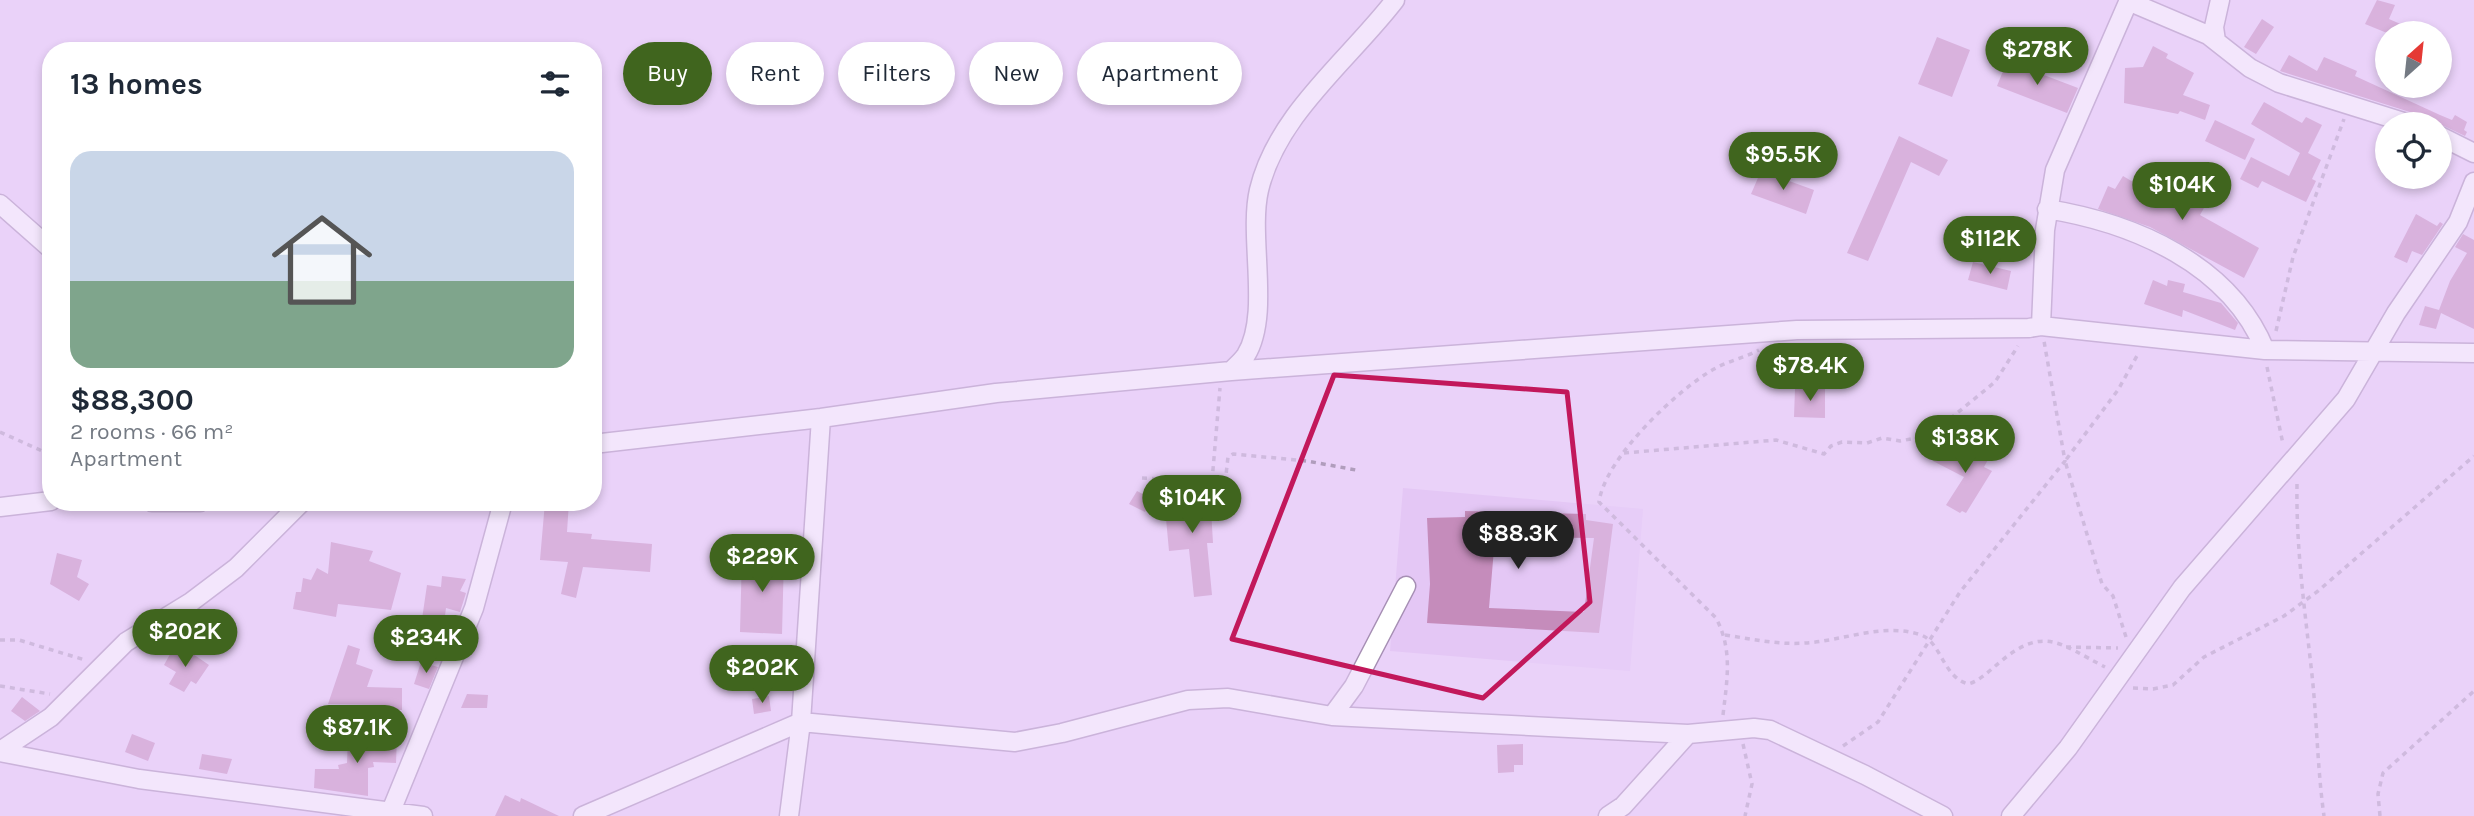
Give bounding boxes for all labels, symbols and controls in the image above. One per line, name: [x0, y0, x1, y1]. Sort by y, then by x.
north arrow: [2375, 21, 2452, 98]
map controls: [2375, 21, 2452, 189]
pin: $278K: [1988, 28, 2086, 87]
text: $278K: [2001, 36, 2073, 63]
chip: Buy: [623, 42, 712, 105]
chip: Rent: [726, 42, 824, 105]
chip: Filters: [838, 42, 955, 105]
chip: New: [969, 42, 1063, 105]
chip: Apartment: [1077, 42, 1242, 105]
icon: filters: [536, 65, 574, 103]
text: 13 homes: [70, 66, 203, 102]
button: locate: [2375, 112, 2452, 189]
pin: $95.5K: [1726, 132, 1840, 192]
text: $95.5K: [1745, 141, 1821, 168]
pin: $104K: [2133, 162, 2231, 222]
text: $104K: [2148, 171, 2216, 198]
icon: home: [259, 197, 385, 323]
pin: $112K: [1941, 216, 2039, 276]
text: $112K: [1959, 225, 2021, 252]
pin: $78.4K: [1753, 344, 1867, 403]
text: $78.4K: [1772, 352, 1848, 379]
text: $88,300: [70, 382, 194, 418]
pin: $138K: [1916, 416, 2014, 475]
text: 2 rooms · 66 m²: [70, 418, 233, 445]
text: $138K: [1931, 424, 1999, 451]
text: Apartment: [70, 445, 182, 472]
pin: $104K: [1143, 476, 1241, 535]
text: $104K: [1158, 484, 1226, 511]
pin: $88.3K: [1461, 512, 1575, 571]
text: $88.3K: [1478, 520, 1558, 547]
pin: $229K: [713, 534, 811, 594]
text: $229K: [726, 543, 798, 570]
pin: $202K: [136, 610, 234, 669]
pin: $234K: [377, 616, 475, 675]
text: $202K: [148, 618, 222, 645]
text: $234K: [390, 624, 462, 651]
pin: $202K: [713, 646, 811, 705]
text: $202K: [725, 654, 799, 681]
pin: $87.1K: [300, 706, 414, 765]
text: $87.1K: [322, 714, 392, 741]

